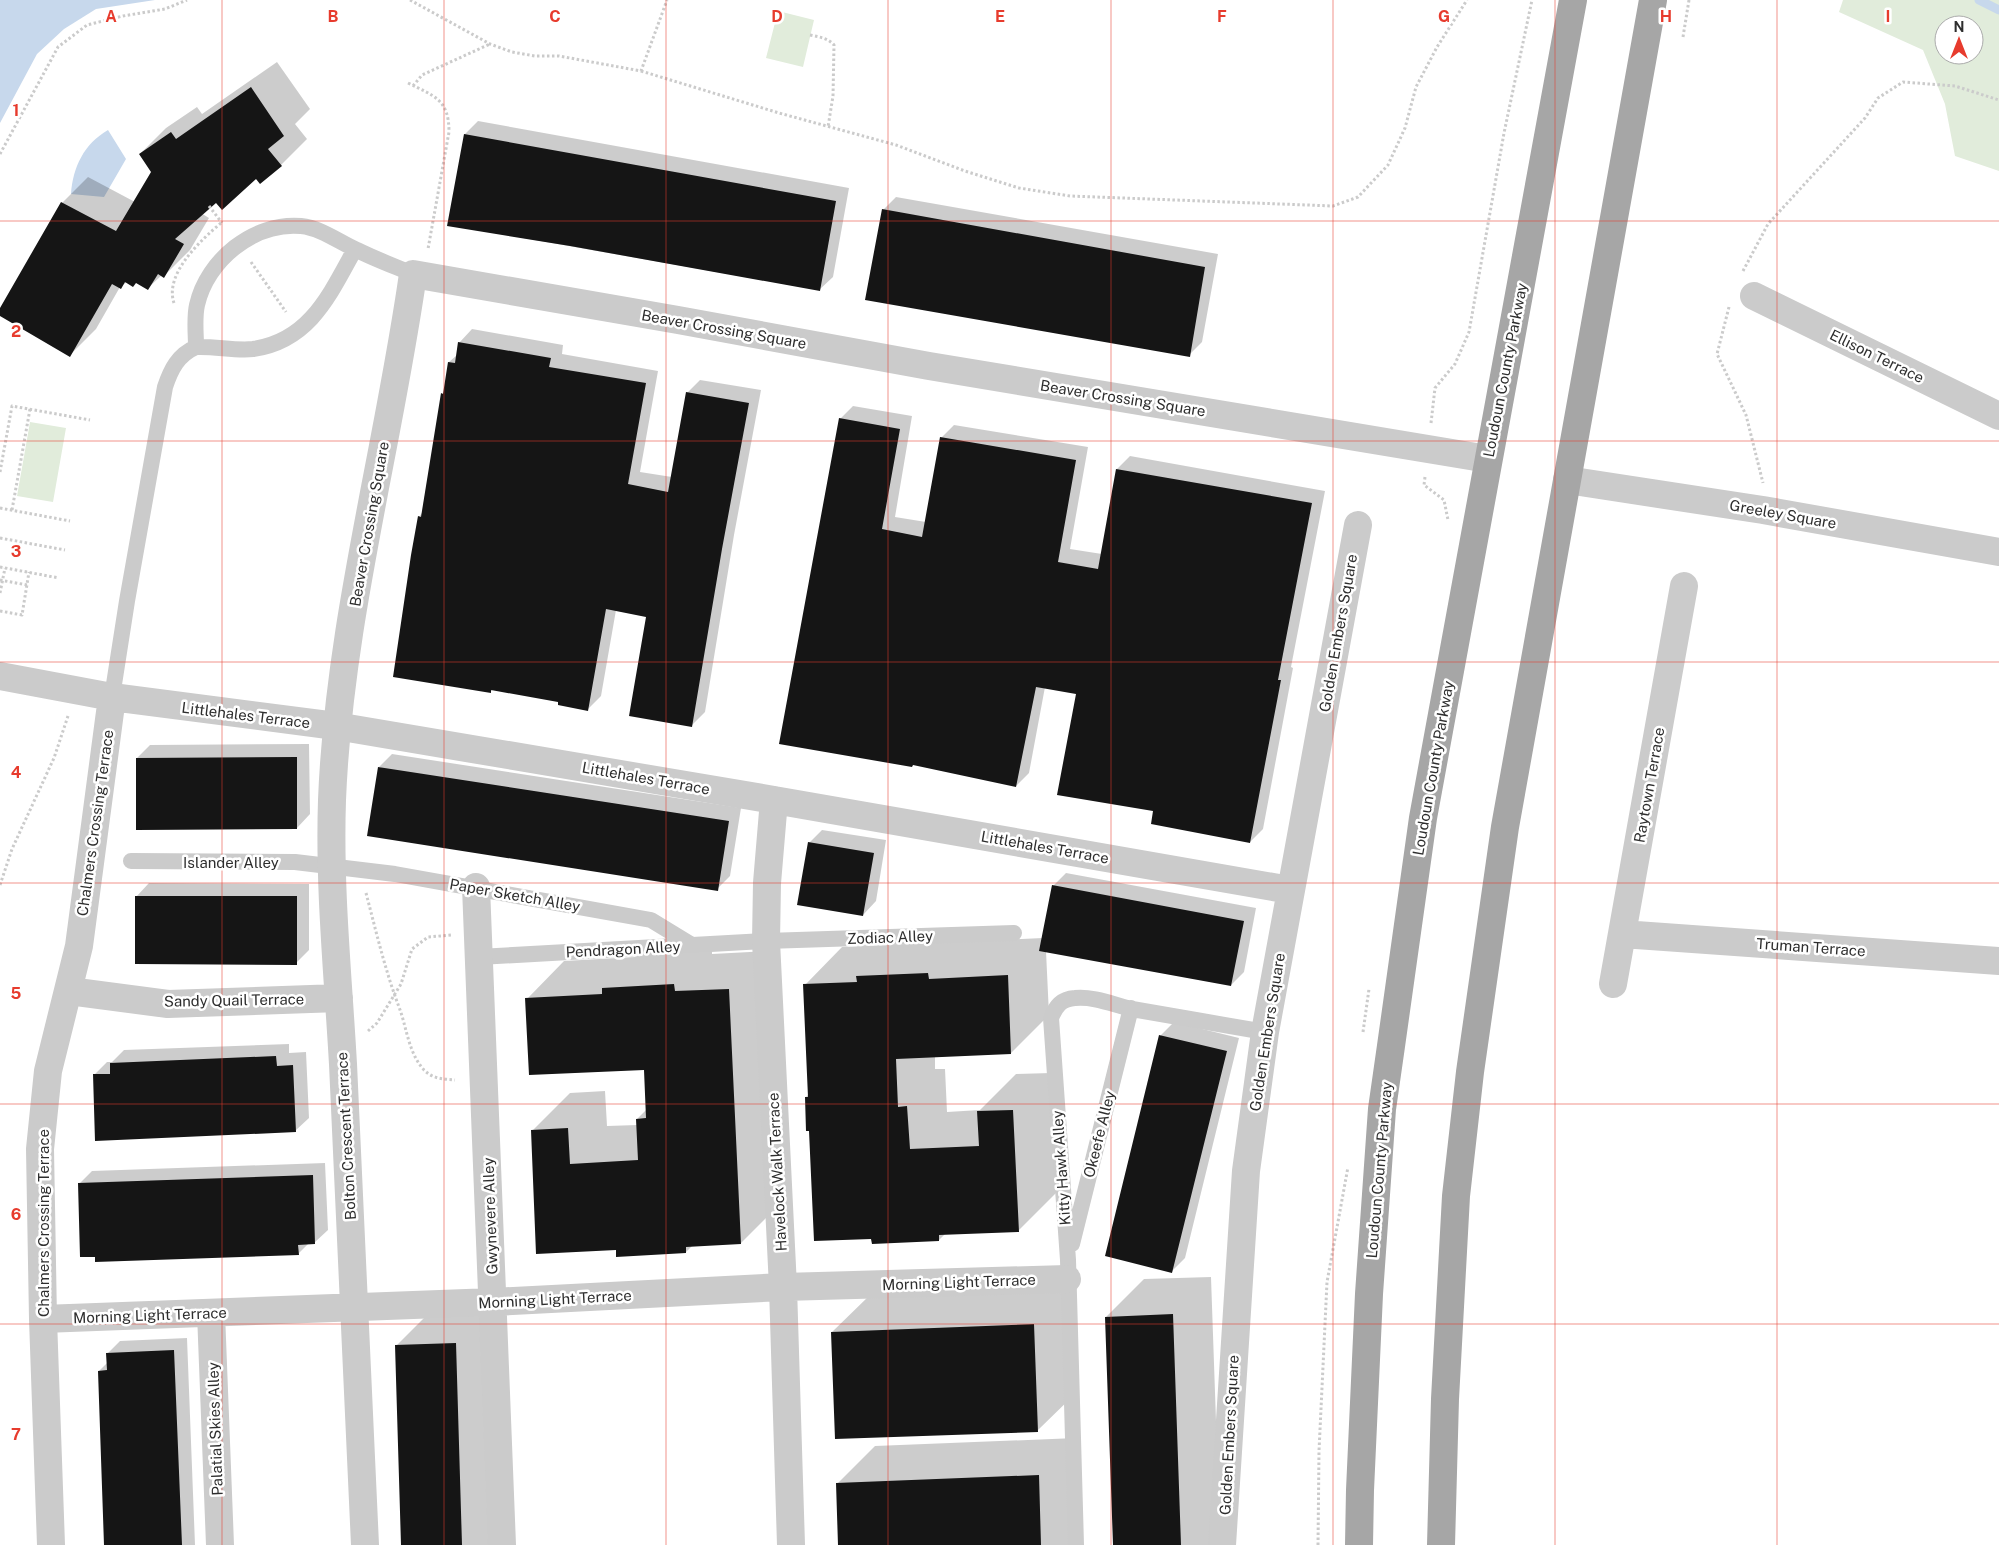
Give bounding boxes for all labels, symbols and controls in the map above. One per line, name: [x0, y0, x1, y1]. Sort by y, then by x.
text: A: [105, 7, 117, 26]
text: B: [328, 7, 339, 26]
text: C: [549, 7, 561, 26]
text: D: [771, 7, 783, 26]
text: E: [995, 7, 1005, 26]
text: F: [1217, 7, 1227, 26]
text: G: [1438, 7, 1450, 26]
text: H: [1660, 7, 1672, 26]
text: I: [1886, 7, 1890, 26]
north arrow: [1934, 15, 1984, 65]
text: N: [1954, 19, 1964, 35]
text: 1: [13, 101, 19, 120]
street label: Loudoun County Parkway: [1480, 281, 1530, 459]
street label: Beaver Crossing Square: [640, 306, 808, 352]
text: 2: [11, 322, 21, 341]
street label: Ellison Terrace: [1827, 326, 1927, 386]
street label: Beaver Crossing Square: [1039, 377, 1207, 419]
street label: Beaver Crossing Square: [346, 440, 392, 608]
street label: Greeley Square: [1728, 496, 1838, 532]
text: 3: [11, 542, 21, 561]
street label: Golden Embers Square: [1316, 553, 1360, 713]
street label: Loudoun County Parkway: [1409, 679, 1457, 857]
street label: Littlehales Terrace: [181, 699, 311, 731]
street label: Raytown Terrace: [1630, 726, 1668, 844]
street label: Chalmers Crossing Terrace: [73, 729, 117, 917]
street label: Littlehales Terrace: [581, 758, 711, 798]
text: 4: [11, 763, 22, 782]
street label: Littlehales Terrace: [980, 827, 1110, 867]
street label: Islander Alley: [183, 854, 279, 871]
street label: Paper Sketch Alley: [448, 875, 582, 915]
street label: Zodiac Alley: [847, 927, 933, 947]
street label: Truman Terrace: [1756, 935, 1866, 959]
street label: Pendragon Alley: [565, 938, 681, 960]
street label: Golden Embers Square: [1246, 952, 1288, 1112]
text: 5: [11, 984, 22, 1003]
street label: Sandy Quail Terrace: [164, 990, 304, 1010]
street label: Bolton Crescent Terrace: [333, 1052, 359, 1220]
street label: Loudoun County Parkway: [1363, 1081, 1395, 1259]
street label: Okeefe Alley: [1080, 1089, 1118, 1179]
street label: Havelock Walk Terrace: [764, 1092, 790, 1252]
street label: Kitty Hawk Alley: [1048, 1110, 1074, 1226]
street label: Chalmers Crossing Terrace: [35, 1129, 52, 1317]
street label: Gwynevere Alley: [479, 1157, 501, 1275]
text: 6: [11, 1205, 21, 1224]
street label: Morning Light Terrace: [882, 1271, 1036, 1293]
street label: Morning Light Terrace: [478, 1286, 632, 1312]
street label: Morning Light Terrace: [73, 1304, 227, 1326]
street label: Golden Embers Square: [1216, 1355, 1242, 1515]
street label: Palatial Skies Alley: [204, 1362, 226, 1496]
text: 7: [11, 1425, 21, 1444]

